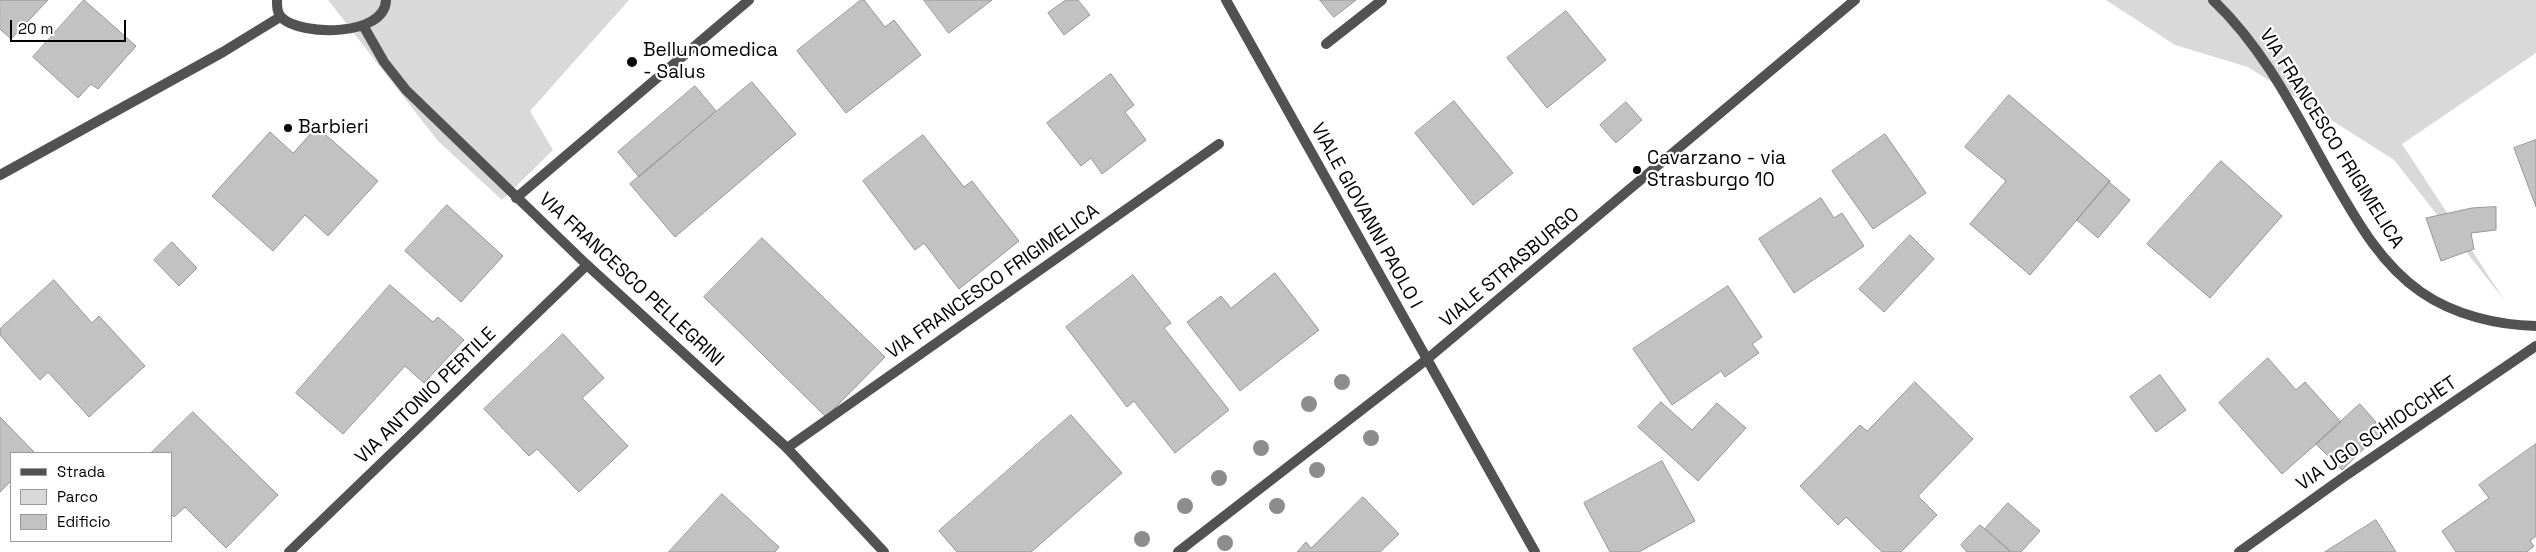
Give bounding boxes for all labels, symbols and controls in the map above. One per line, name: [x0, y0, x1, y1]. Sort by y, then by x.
scale bar: [12, 10, 129, 42]
text: 20 m: [18, 19, 53, 38]
street label: VIA FRANCESCO FRIGIMELICA: [2254, 25, 2408, 253]
place label: Bellunomedica - Salus: [643, 40, 778, 84]
marker: Bellunomedica - Salus: [625, 55, 639, 69]
place label: Barbieri: [298, 117, 369, 139]
street label: VIALE GIOVANNI PAOLO I: [1305, 119, 1427, 313]
marker: Barbieri: [282, 122, 294, 134]
place label: Cavarzano - via Strasburgo 10: [1647, 148, 1786, 192]
marker: Cavarzano - via Strasburgo 10: [1631, 164, 1643, 176]
street label: VIA FRANCESCO PELLEGRINI: [534, 188, 728, 372]
street label: VIA FRANCESCO FRIGIMELICA: [882, 200, 1104, 364]
street label: VIALE STRASBURGO: [1436, 203, 1584, 333]
street label: VIA ANTONIO PERTILE: [351, 323, 501, 469]
street label: VIA UGO SCHIOCCHET: [2293, 372, 2461, 496]
legend: [10, 452, 172, 542]
text: Strada: [57, 462, 105, 481]
text: Parco: [57, 487, 98, 506]
text: Edificio: [57, 512, 111, 531]

